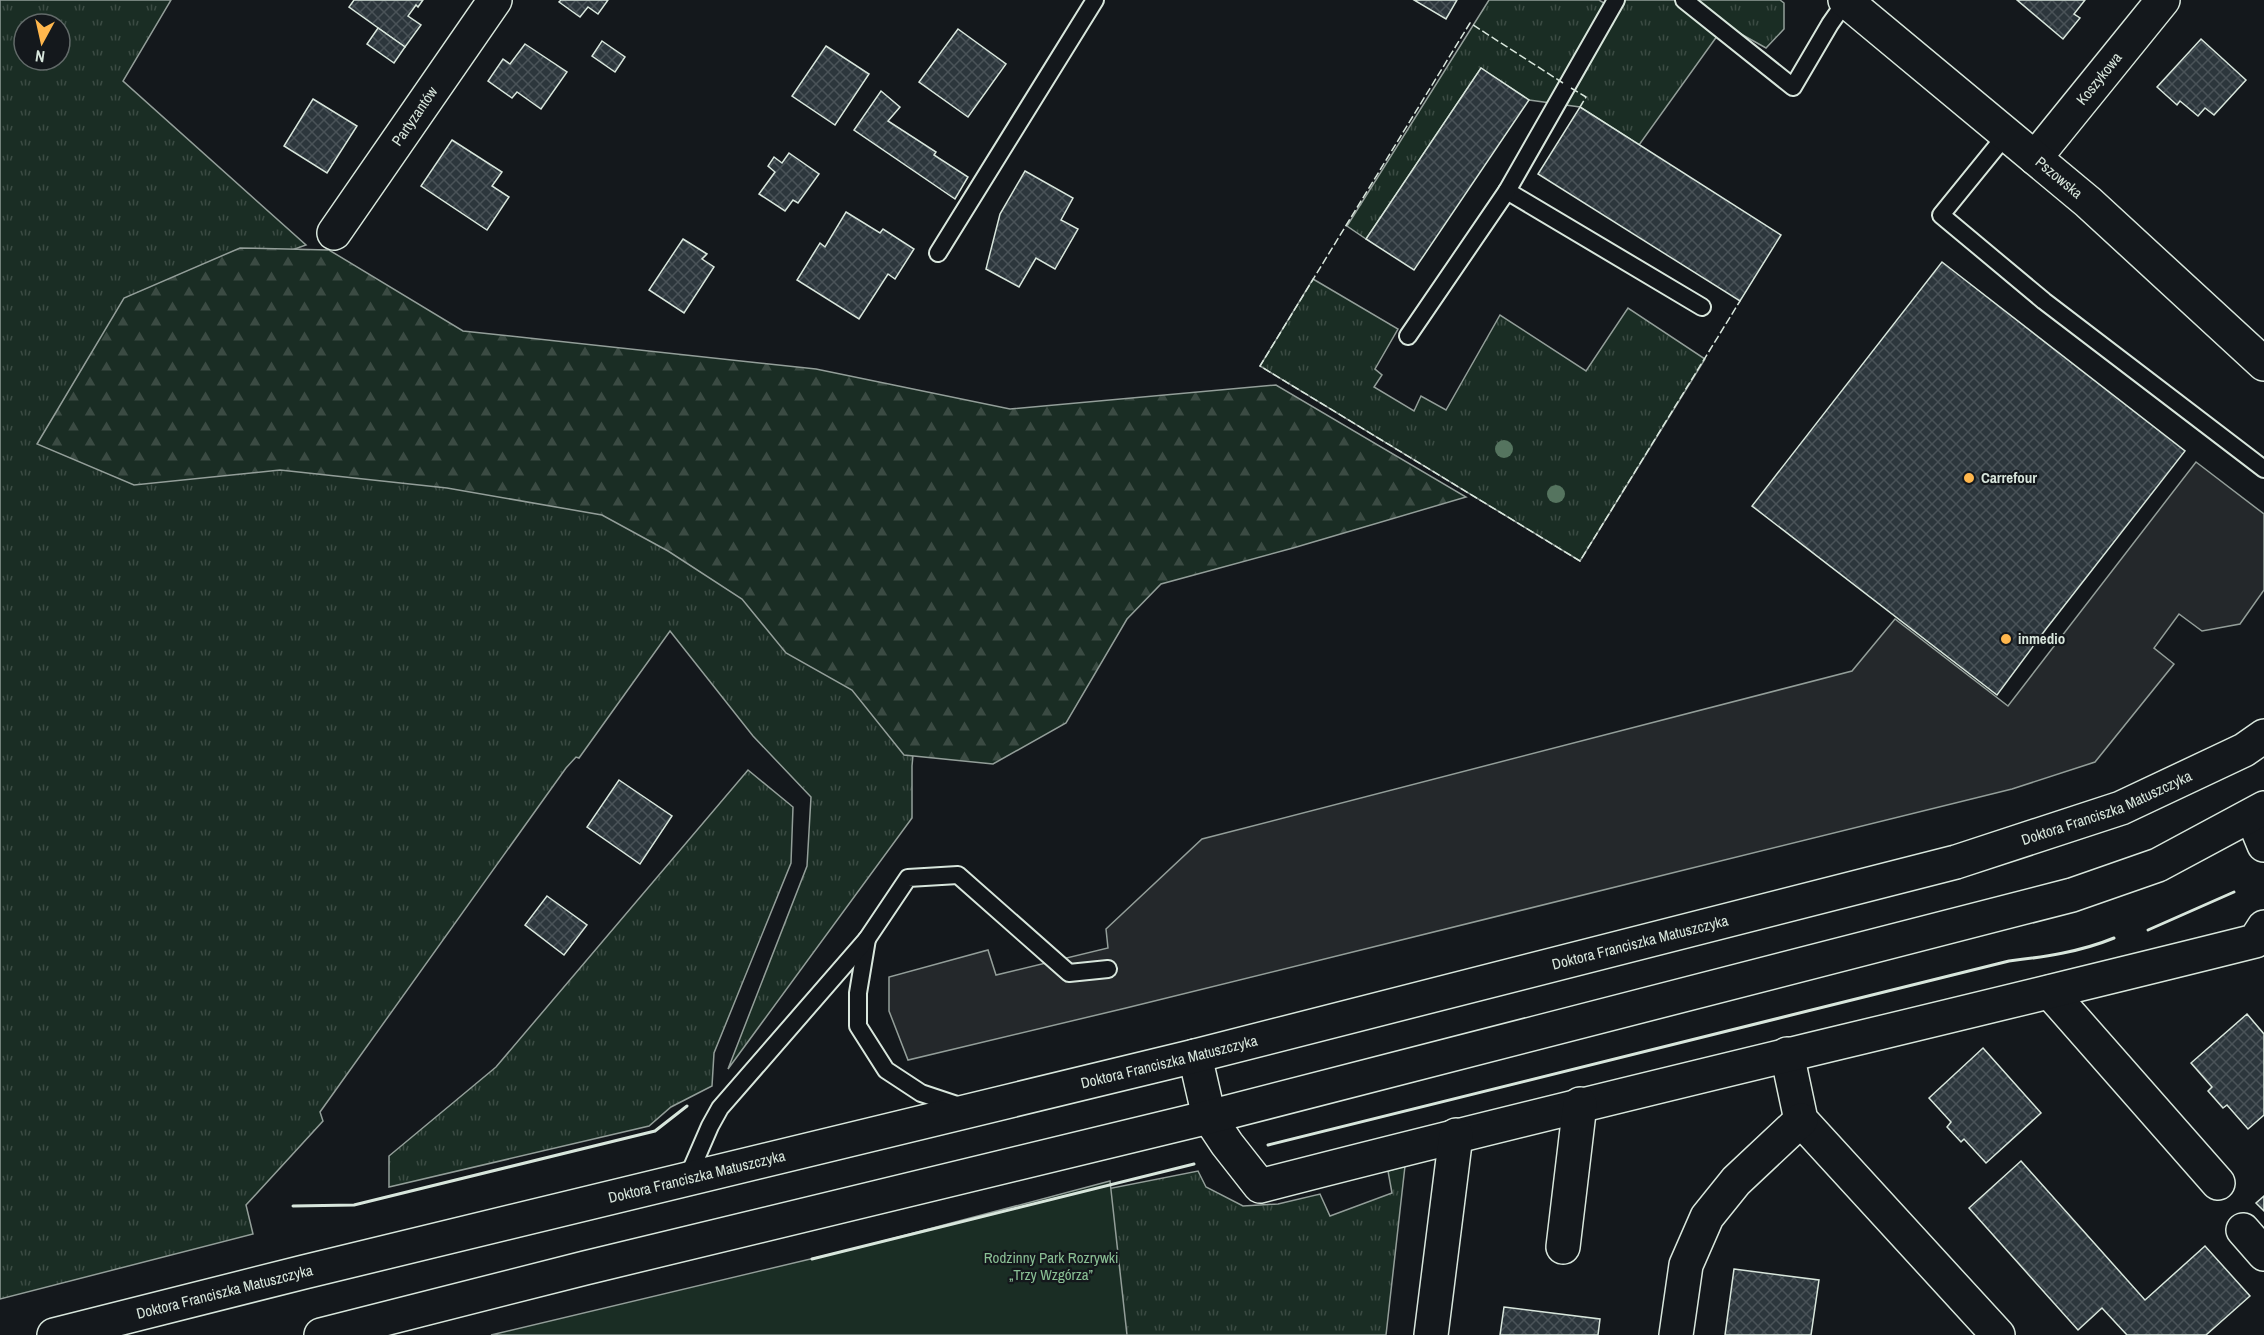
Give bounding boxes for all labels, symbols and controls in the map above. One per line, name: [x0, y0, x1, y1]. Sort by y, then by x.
north arrow: [12, 12, 72, 72]
text: N: [34, 45, 46, 68]
street label: Koszykowa: [2071, 48, 2127, 109]
street label: Partyzantów: [386, 82, 442, 150]
street label: Pszowska: [2031, 152, 2087, 203]
place label: Carrefour: [1981, 467, 2037, 488]
marker: Carrefour: [1962, 471, 1976, 485]
place label: inmedio: [2018, 628, 2065, 649]
marker: inmedio: [1999, 632, 2013, 646]
street label: Doktora Franciszka Matuszczyka: [2019, 765, 2195, 850]
street label: Doktora Franciszka Matuszczyka: [1550, 909, 1731, 975]
street label: Doktora Franciszka Matuszczyka: [1078, 1029, 1260, 1093]
street label: Doktora Franciszka Matuszczyka: [606, 1145, 787, 1208]
park label: Rodzinny Park Rozrywki „Trzy Wzgórza”: [984, 1247, 1118, 1285]
street label: Doktora Franciszka Matuszczyka: [134, 1259, 315, 1324]

